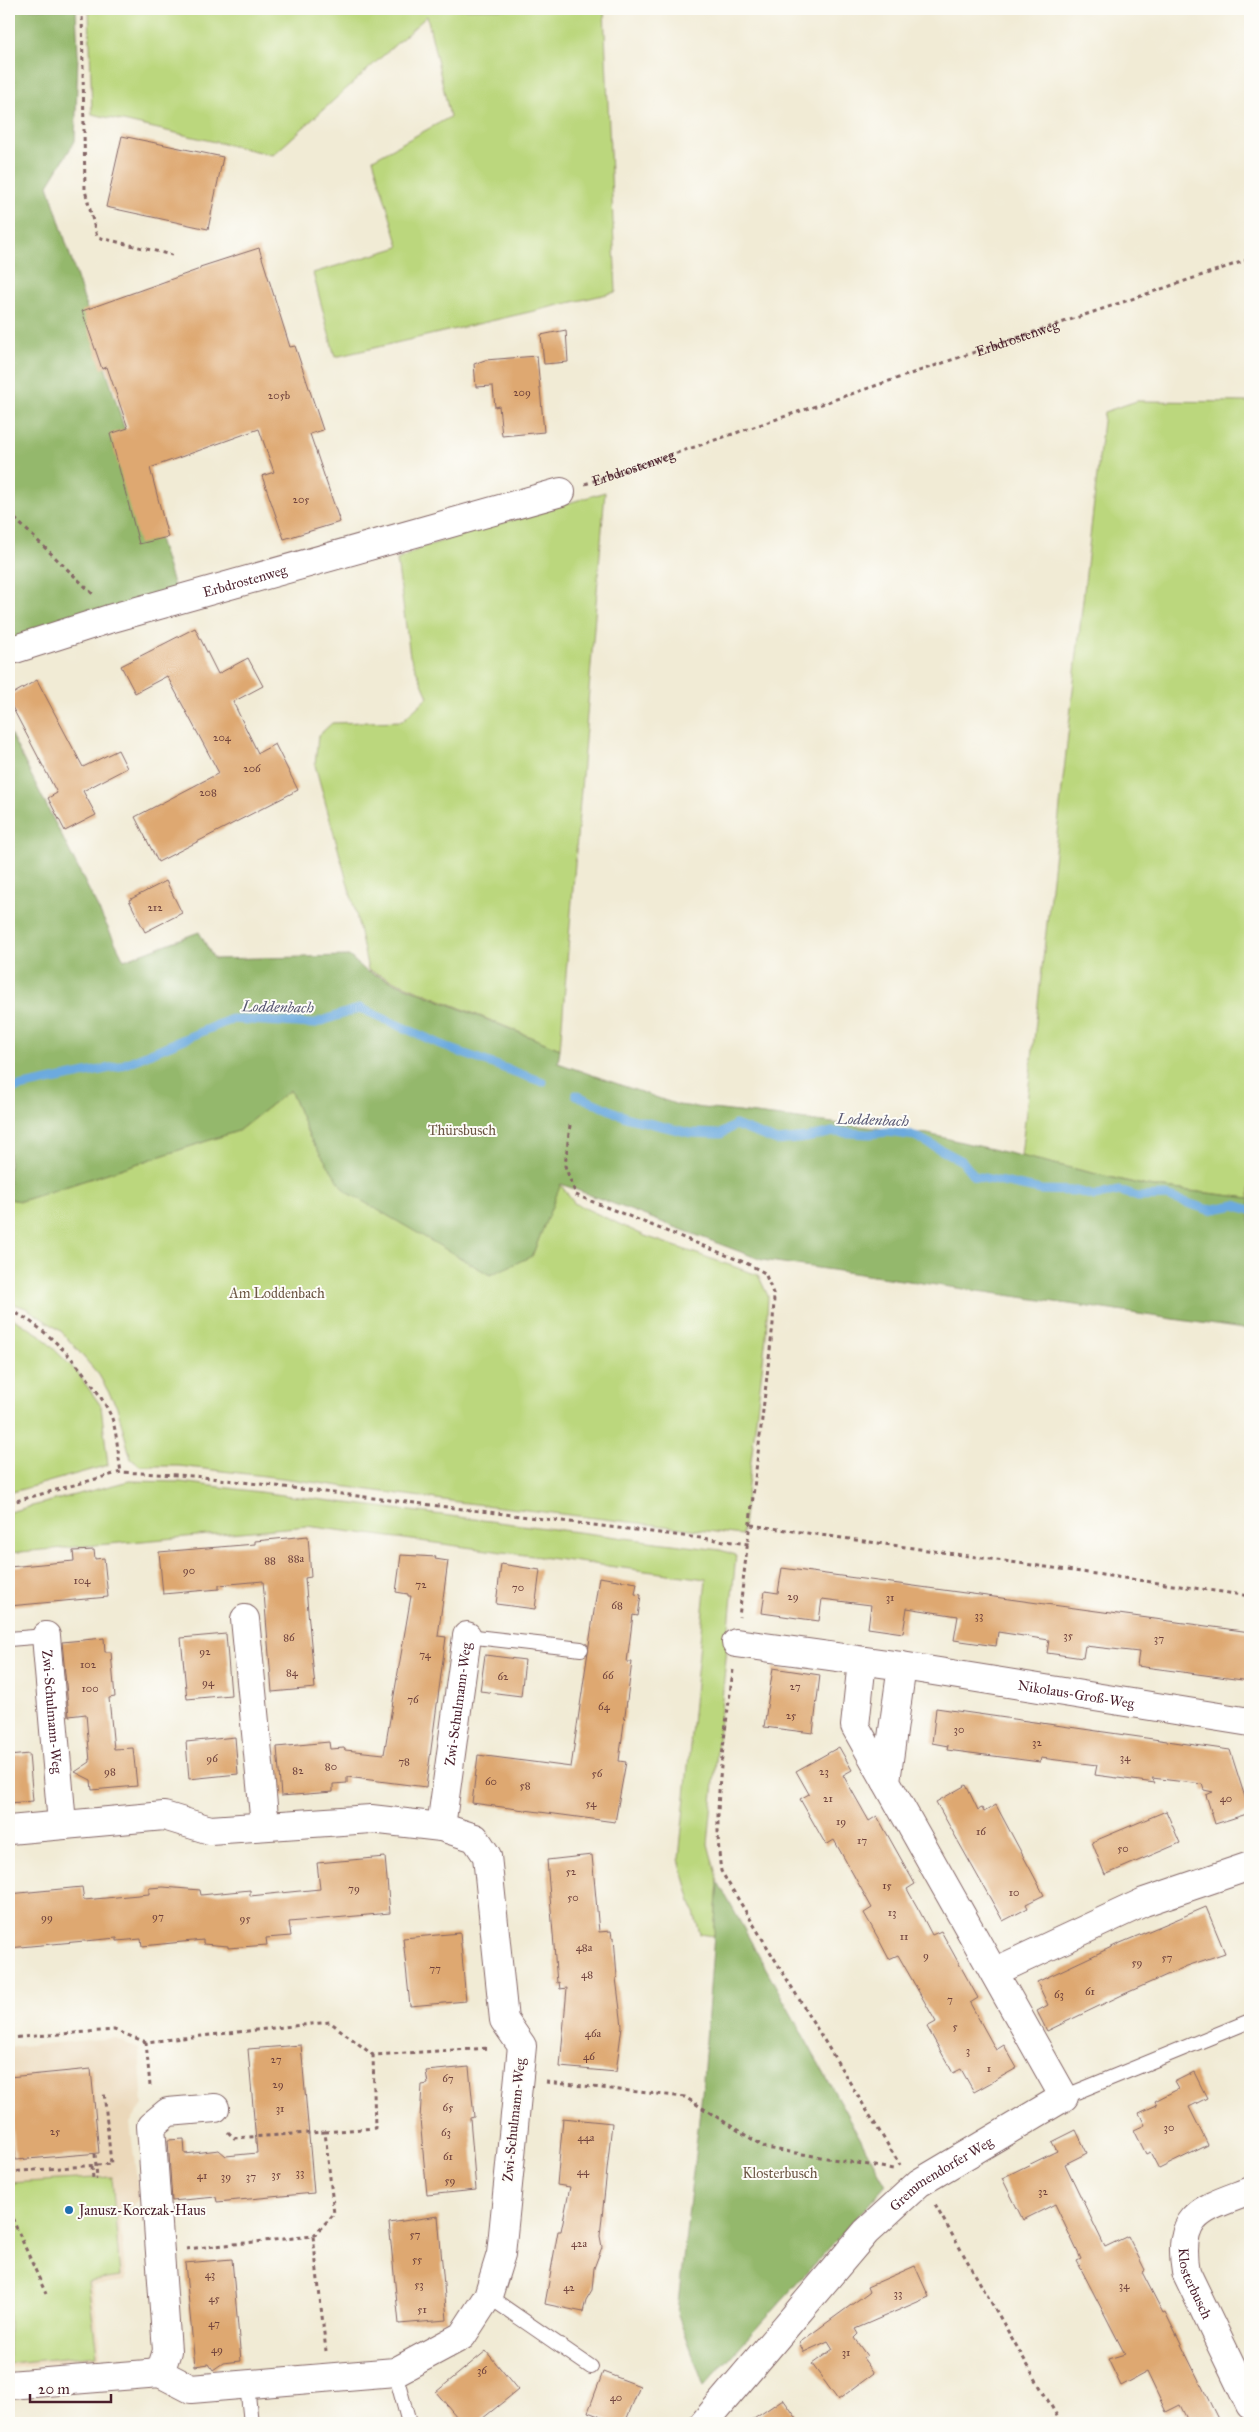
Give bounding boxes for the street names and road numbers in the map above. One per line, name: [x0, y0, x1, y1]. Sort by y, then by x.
street label: Erbdrostenweg: [973, 316, 1061, 360]
street label: Erbdrostenweg: [590, 446, 677, 490]
street label: Erbdrostenweg: [201, 561, 289, 601]
street label: Zwi-Schulmann-Weg: [441, 1641, 475, 1767]
street label: Zwi-Schulmann-Weg: [39, 1649, 66, 1775]
street label: Nikolaus-Groß-Weg: [1017, 1676, 1136, 1712]
street label: Zwi-Schulmann-Weg: [499, 2057, 529, 2182]
street label: Gremmendorfer Weg: [886, 2133, 996, 2215]
street label: Klosterbusch: [1175, 2248, 1216, 2322]

